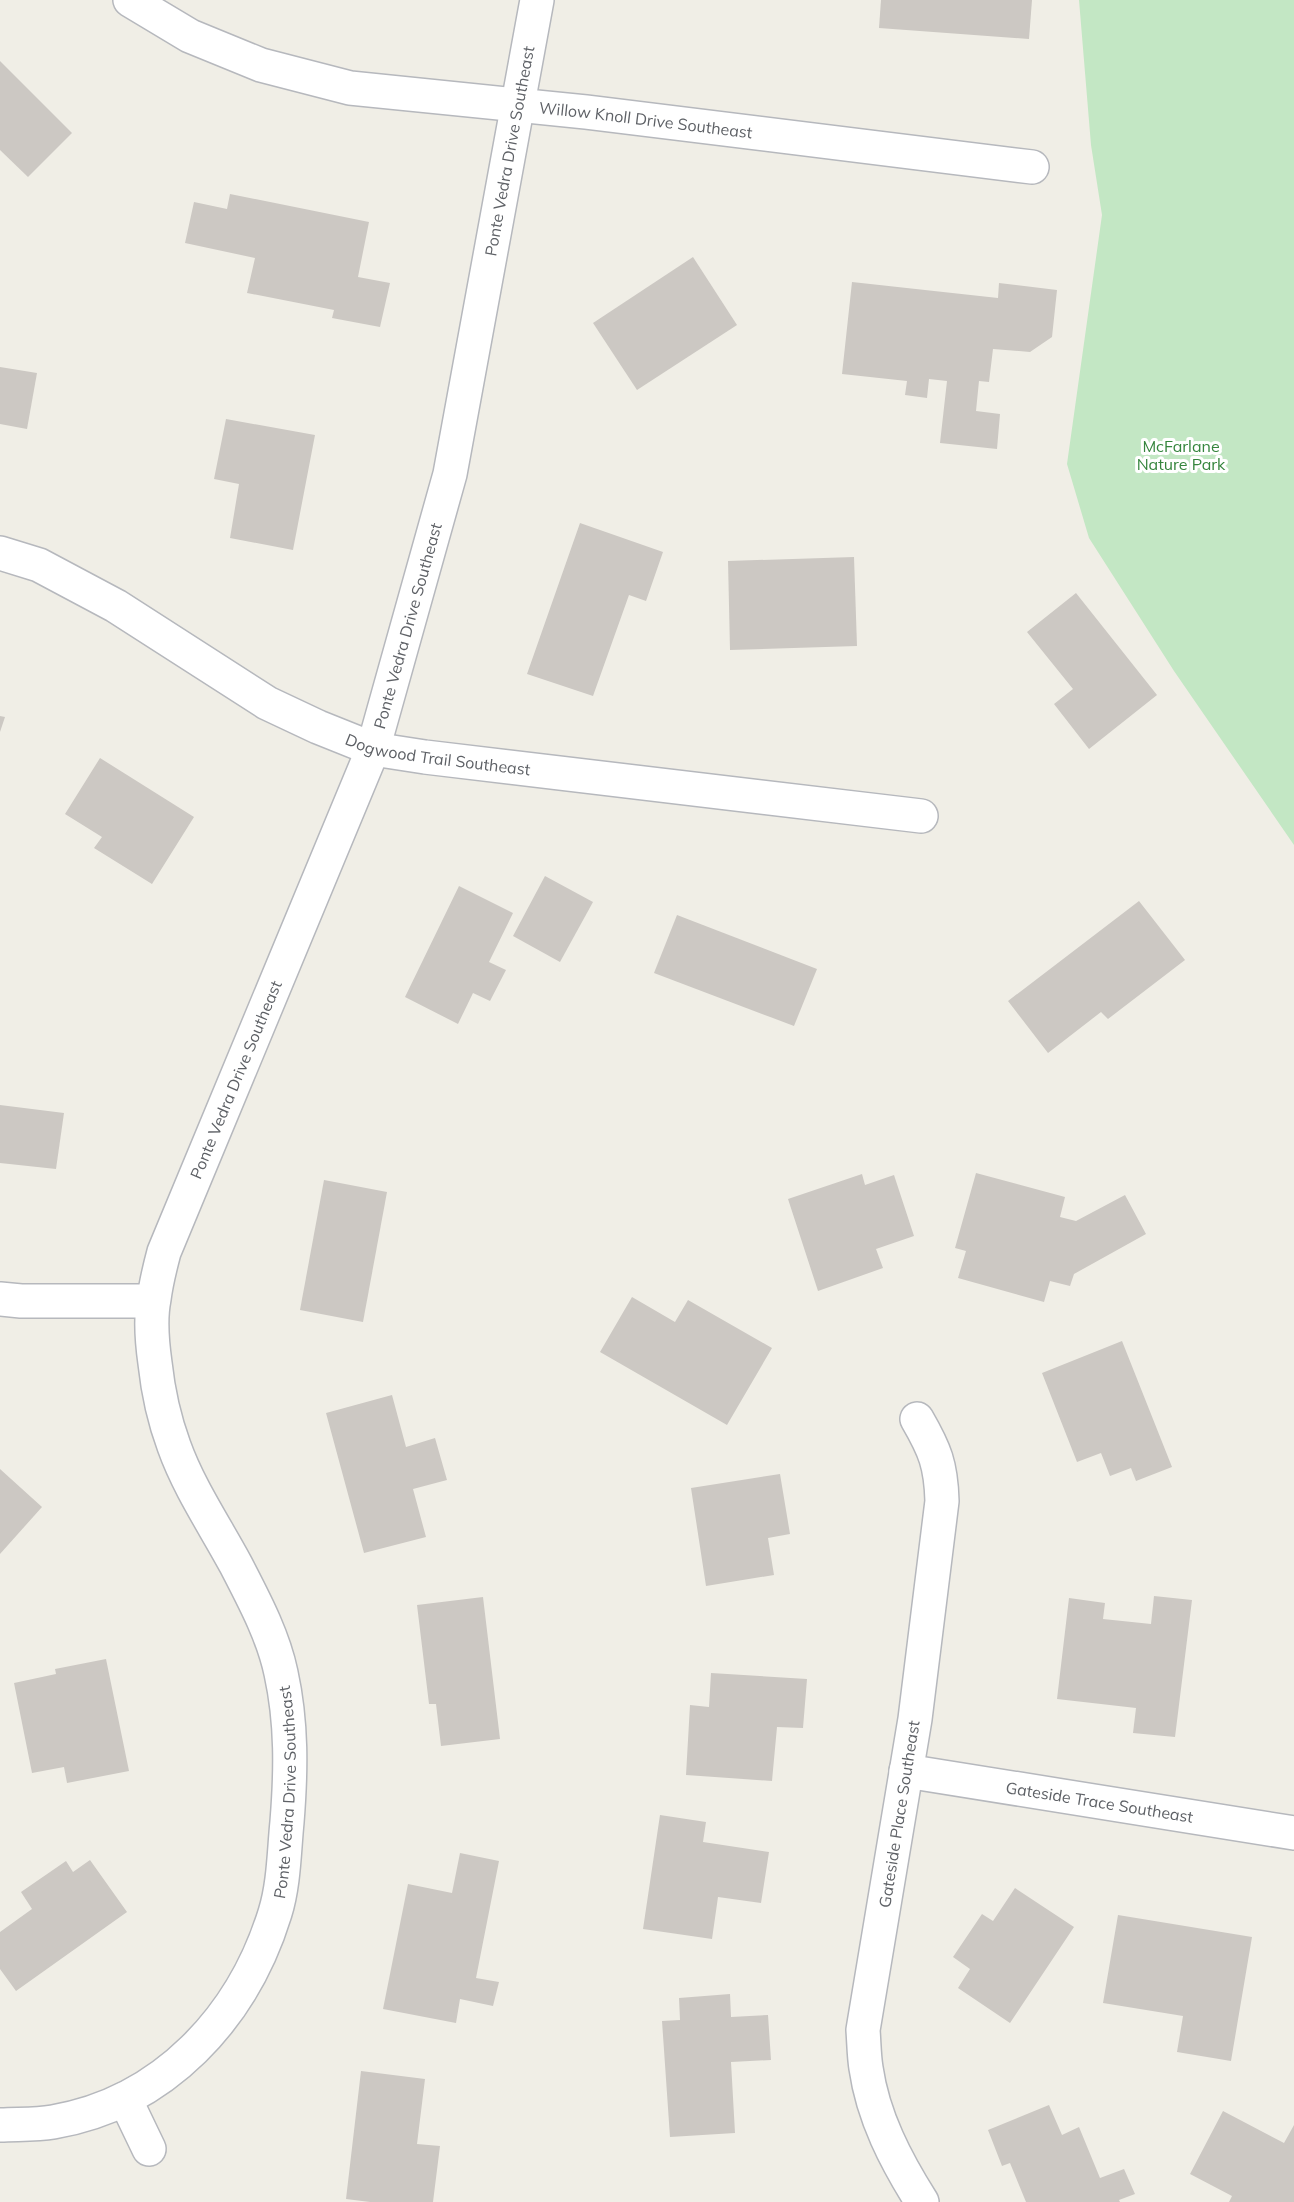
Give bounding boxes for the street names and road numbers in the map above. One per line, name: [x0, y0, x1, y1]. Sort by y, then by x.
street label: Ponte Vedra Drive Southeast: [480, 44, 538, 258]
street label: Willow Knoll Drive Southeast: [538, 97, 754, 142]
street label: Ponte Vedra Drive Southeast: [369, 520, 446, 731]
street label: Dogwood Trail Southeast: [343, 729, 532, 779]
street label: Ponte Vedra Drive Southeast: [186, 977, 286, 1182]
street label: Ponte Vedra Drive Southeast: [269, 1684, 300, 1900]
street label: Gateside Place Southeast: [874, 1719, 924, 1909]
street label: Gateside Trace Southeast: [1004, 1777, 1195, 1827]

